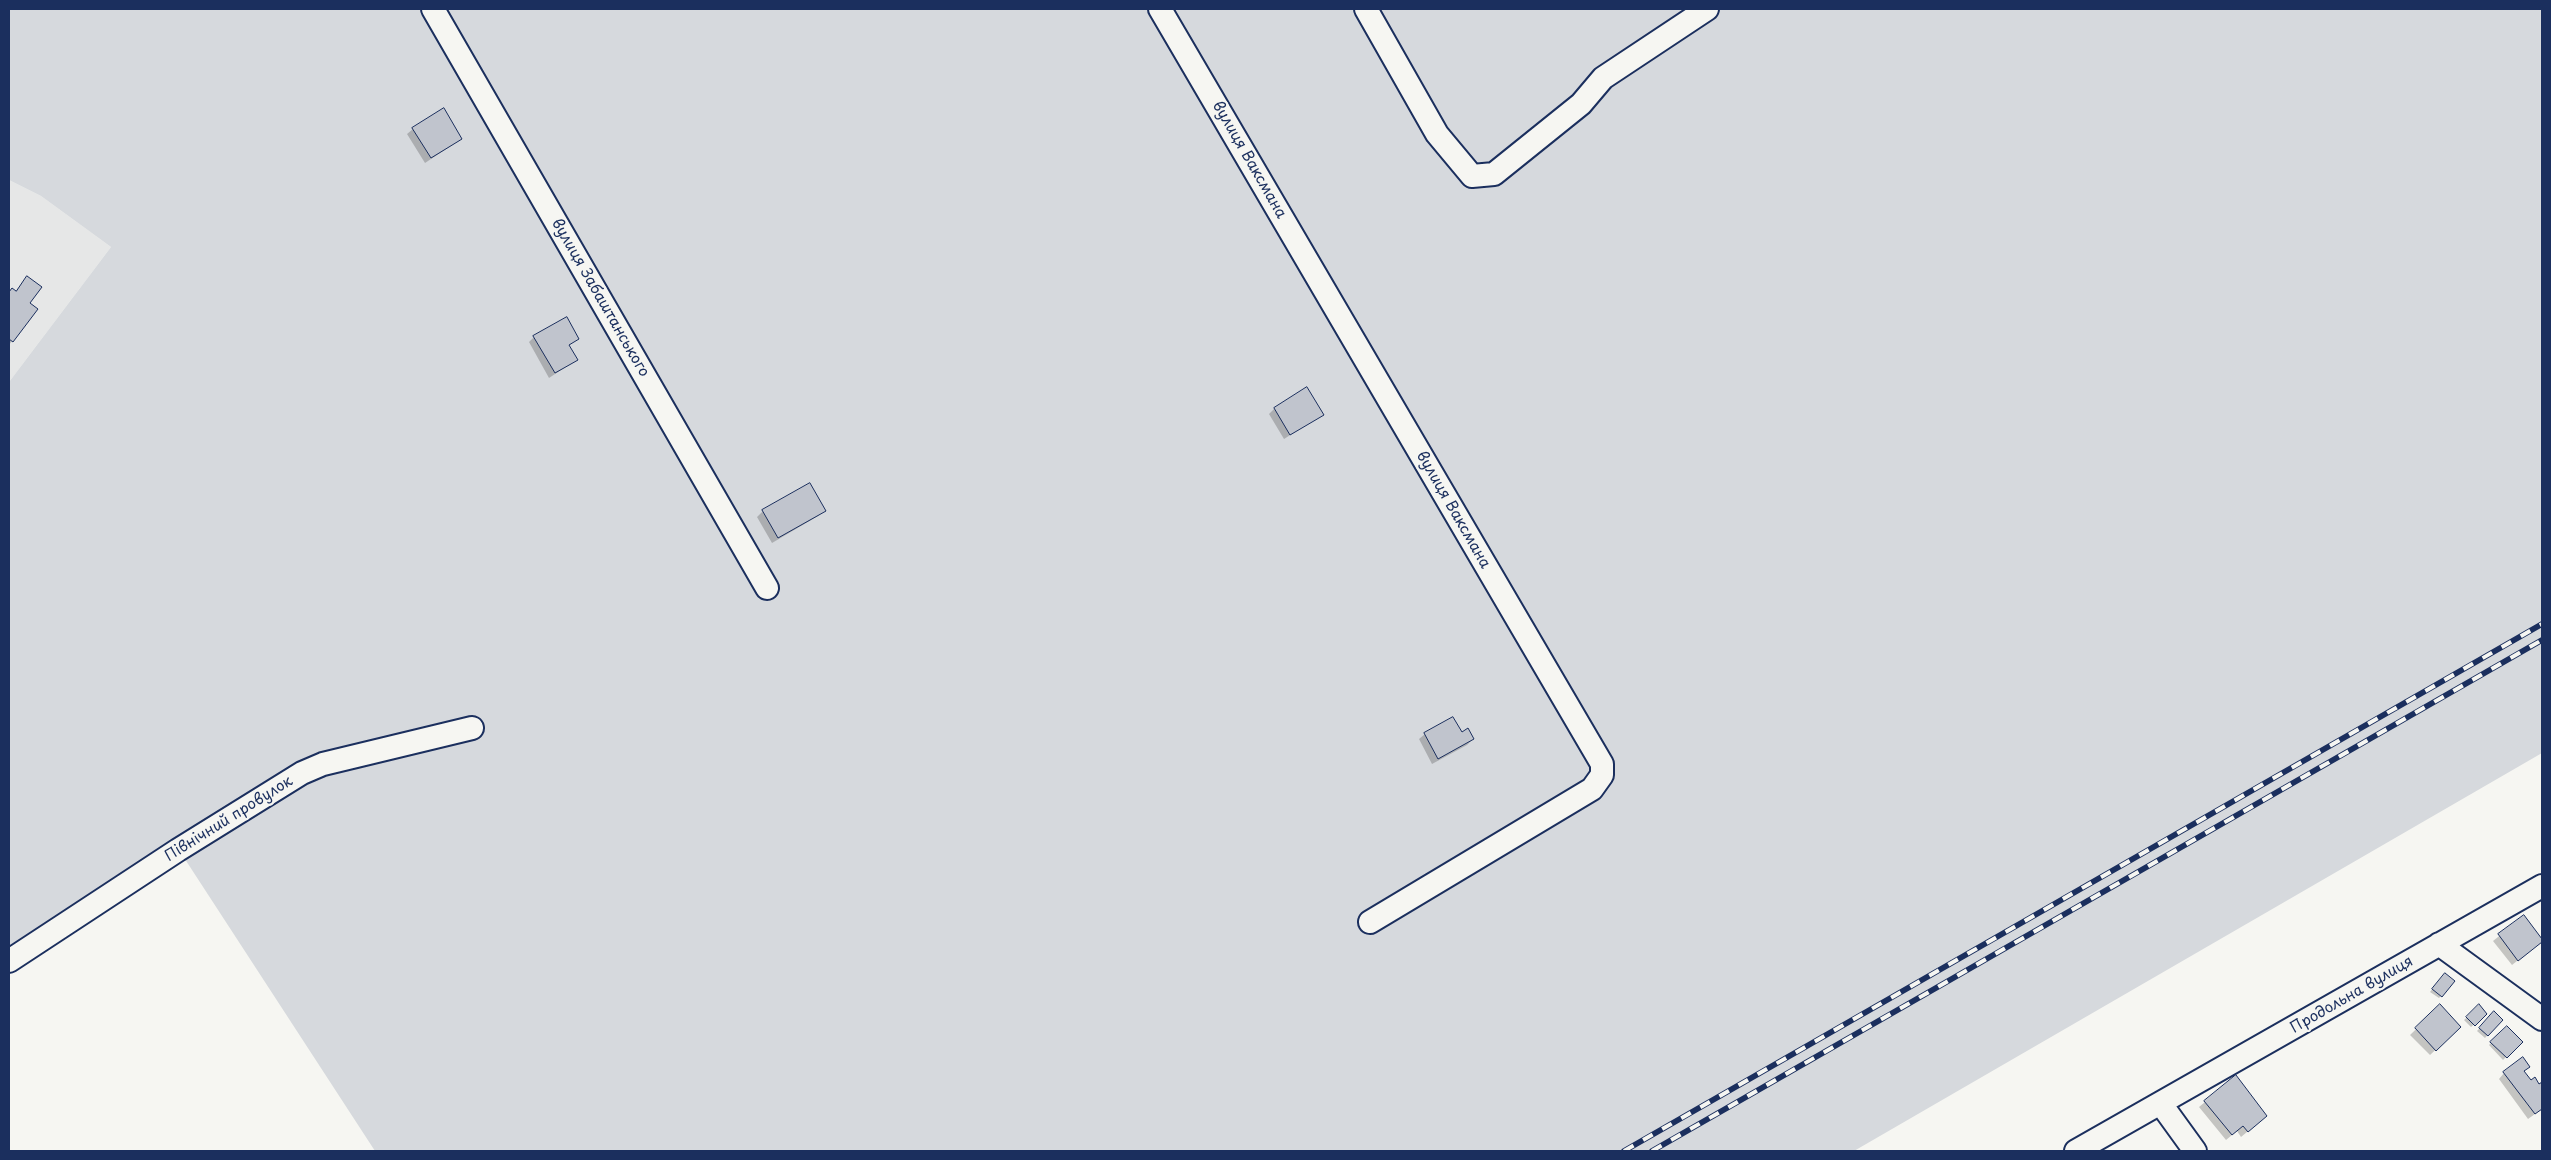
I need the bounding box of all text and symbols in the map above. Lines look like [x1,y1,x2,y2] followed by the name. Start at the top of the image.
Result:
[1208,98,1290,222] street label: вулиця Ваксмана
[547,216,653,380] street label: вулиця Забаштанського
[1412,448,1494,572] street label: вулиця Ваксмана
[162,772,296,866] street label: Північний провулок
[2288,953,2416,1037] street label: Продольна вулиця

